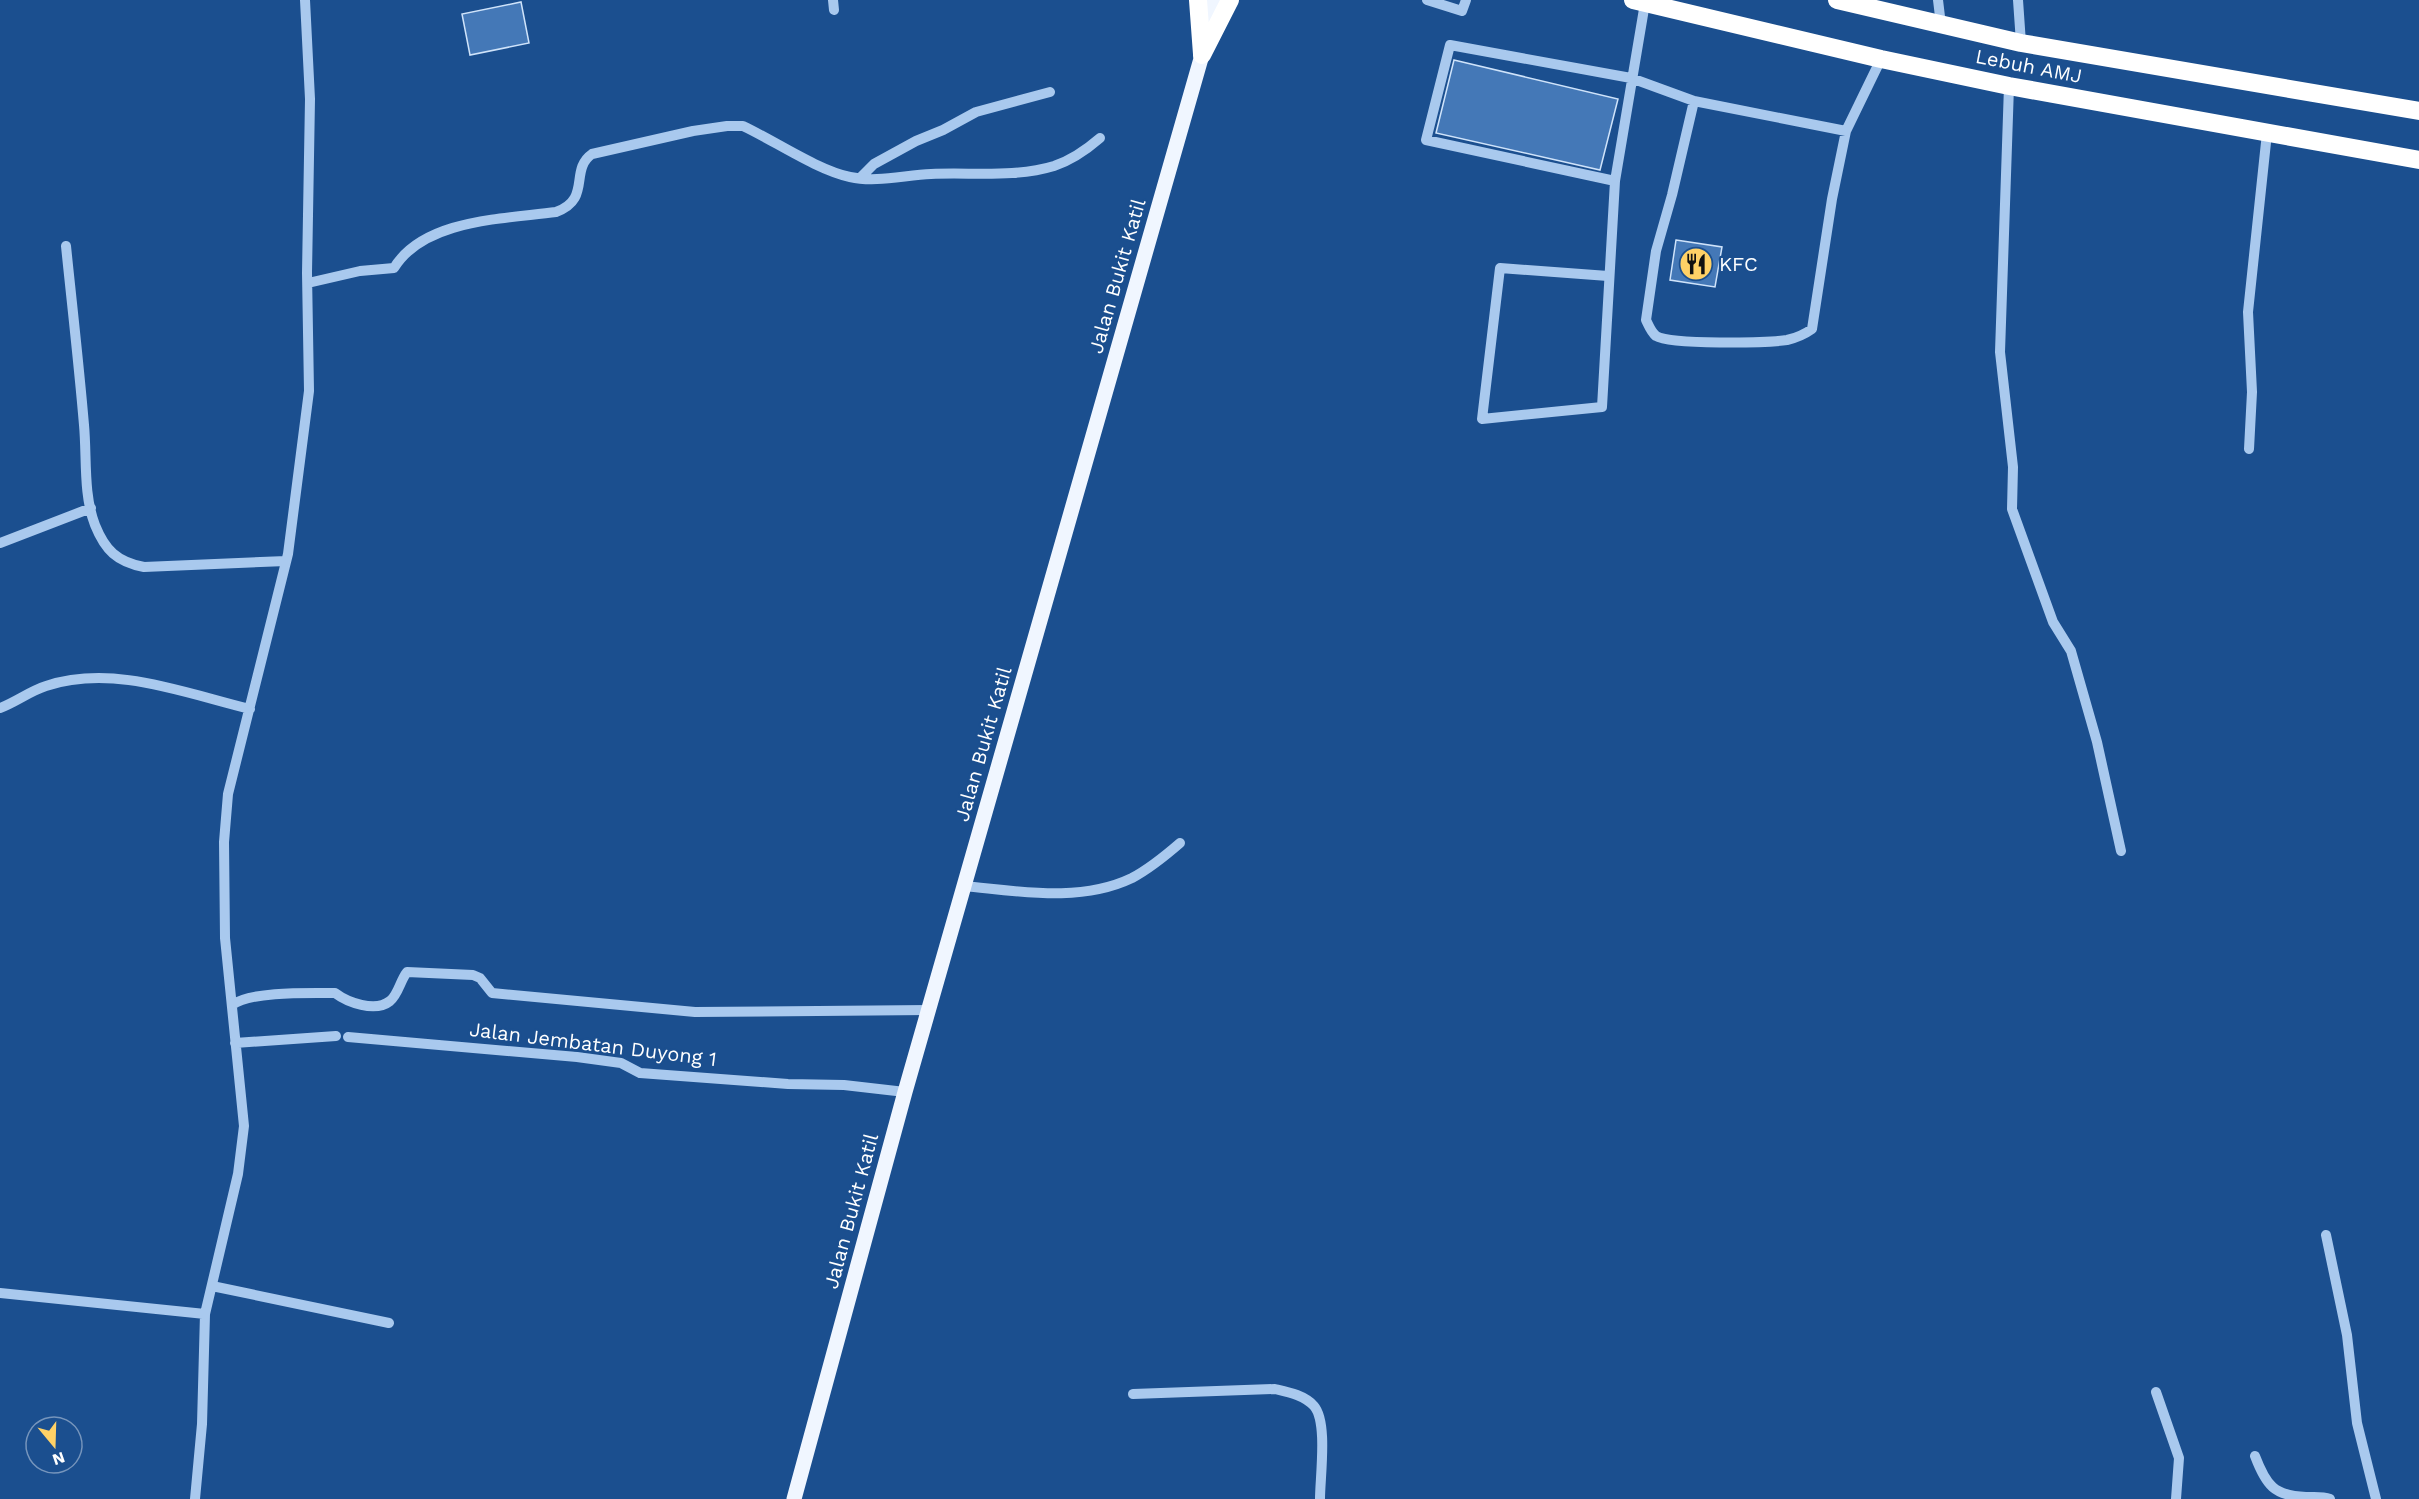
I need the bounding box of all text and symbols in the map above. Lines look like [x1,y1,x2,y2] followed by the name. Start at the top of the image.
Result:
[1974,44,2084,88] street label: Lebuh AMJ
[1083,196,1151,356] street label: Jalan Bukit Katil
[1678,246,1714,282] restaurant icon: KFC
[1719,252,1758,276] place label: KFC
[949,664,1017,824] street label: Jalan Bukit Katil
[468,1017,718,1071] street label: Jalan Jembatan Duyong 1
[819,1131,883,1291] street label: Jalan Bukit Katil
[24,1415,84,1475] north arrow
[50,1448,67,1470] text: N

